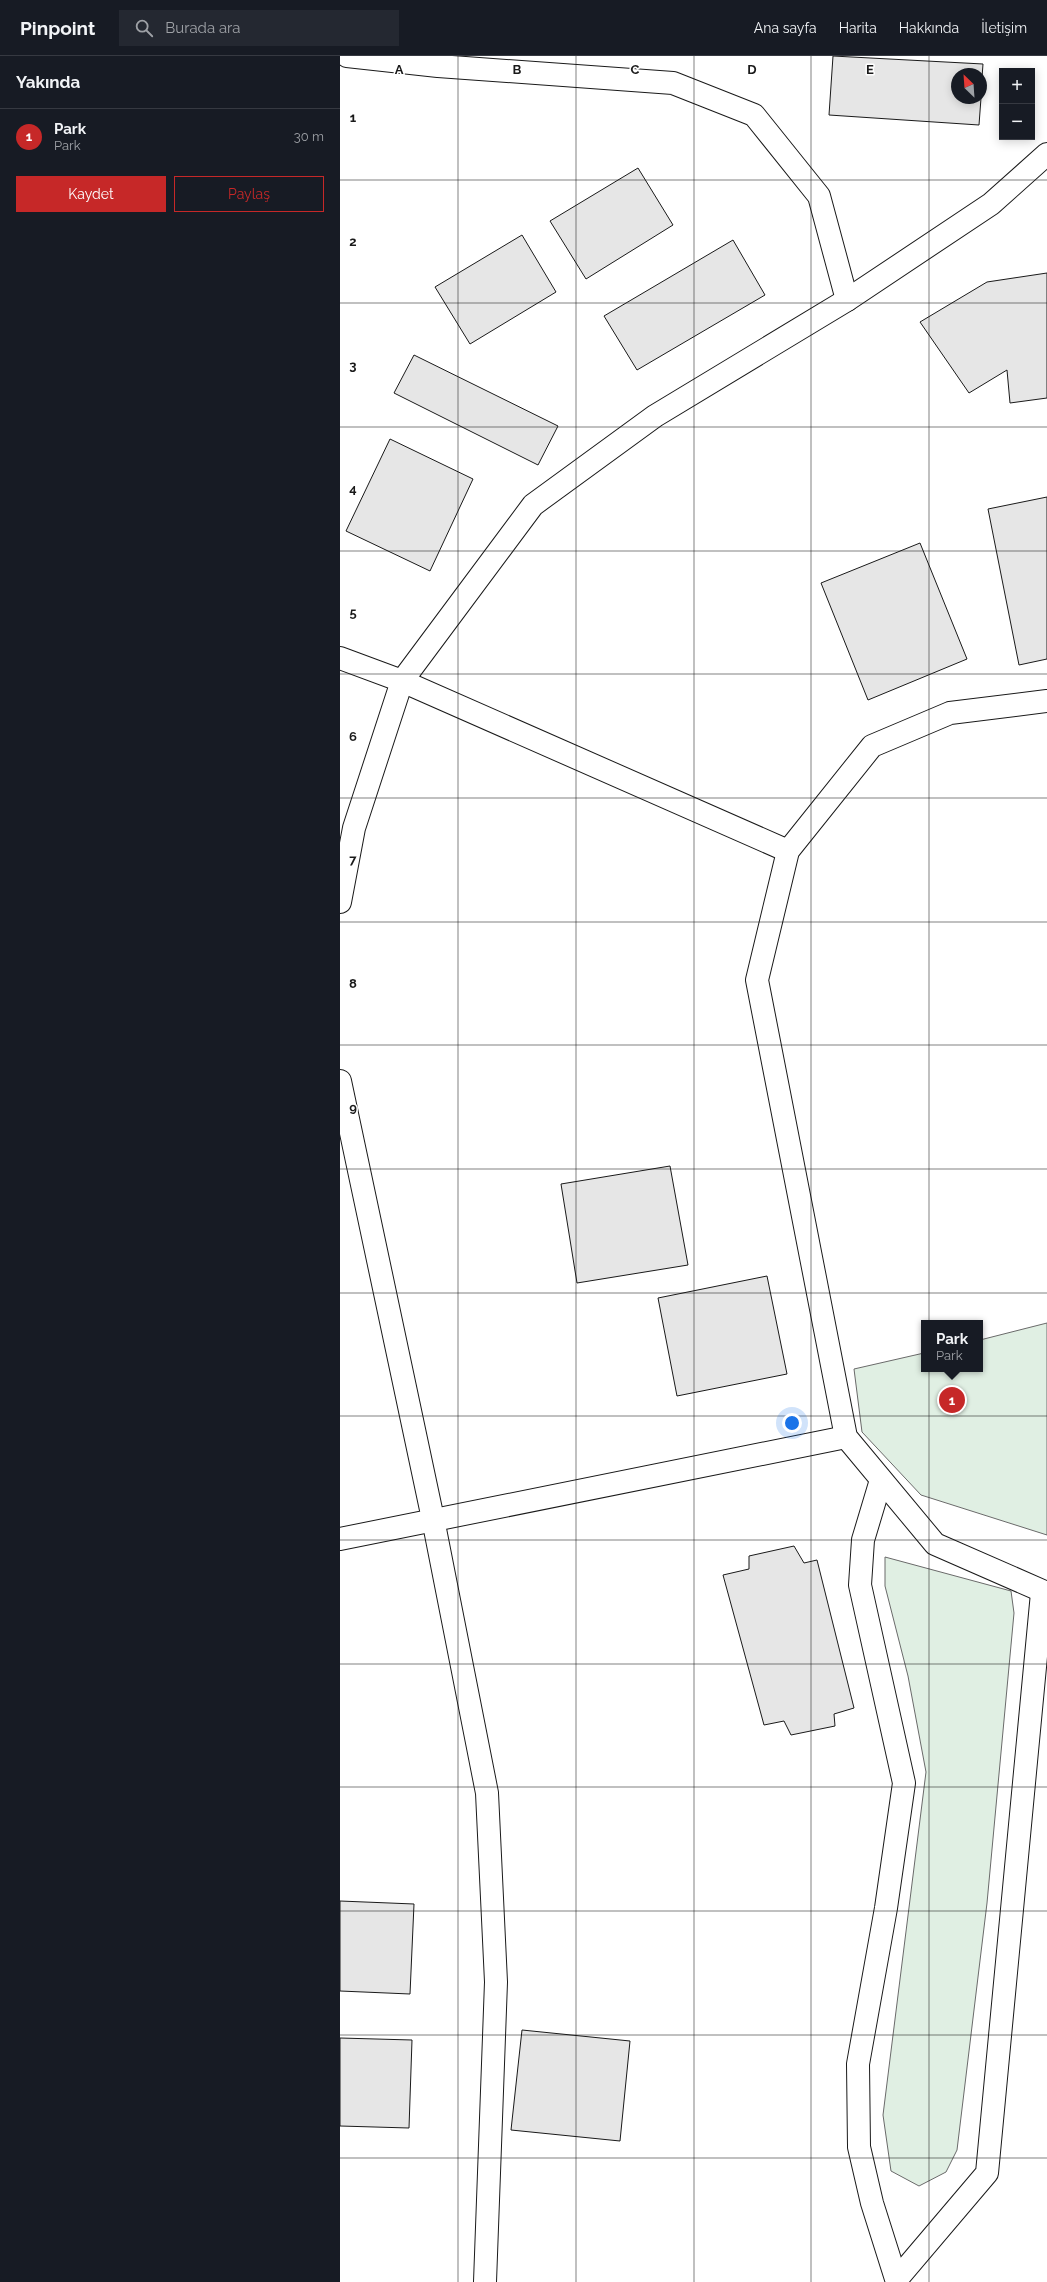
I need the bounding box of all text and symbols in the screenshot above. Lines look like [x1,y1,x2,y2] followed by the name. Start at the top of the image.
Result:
[119,10,399,46] search box
[20,17,95,39] text: Pinpoint
[133,17,155,39] icon: search
[165,19,241,37] text: Burada ara
[754,20,817,36] text: Ana sayfa
[839,20,877,36] text: Harita
[899,20,959,36] text: Hakkında
[981,20,1027,36] text: İletişim
[395,62,404,77] text: A
[513,62,522,77] text: B
[631,62,640,77] text: C
[747,62,757,77] text: D
[866,62,874,77] text: E
[951,68,987,104] north arrow
[999,68,1035,140] map controls
[999,68,1035,104] button: +
[16,72,80,92] text: Yakında
[999,104,1035,140] button: −
[350,110,357,125] text: 1
[54,120,86,138] text: Park
[26,129,32,144] text: 1
[294,129,324,144] text: 30 m
[54,138,81,153] text: Park
[16,176,166,212] button: Kaydet
[174,176,324,212] button: Paylaş
[349,234,357,249] text: 2
[349,358,357,373] text: 3
[349,481,357,496] text: 4
[349,605,357,620] text: 5
[349,729,357,744] text: 6
[349,852,357,867] text: 7
[349,976,357,991] text: 8
[349,1100,357,1115] text: 9
[921,1320,983,1372] popup
[936,1330,968,1348] text: Park
[936,1348,963,1363] text: Park
[939,1385,965,1415] pin: 1
[782,1413,802,1433] your location

